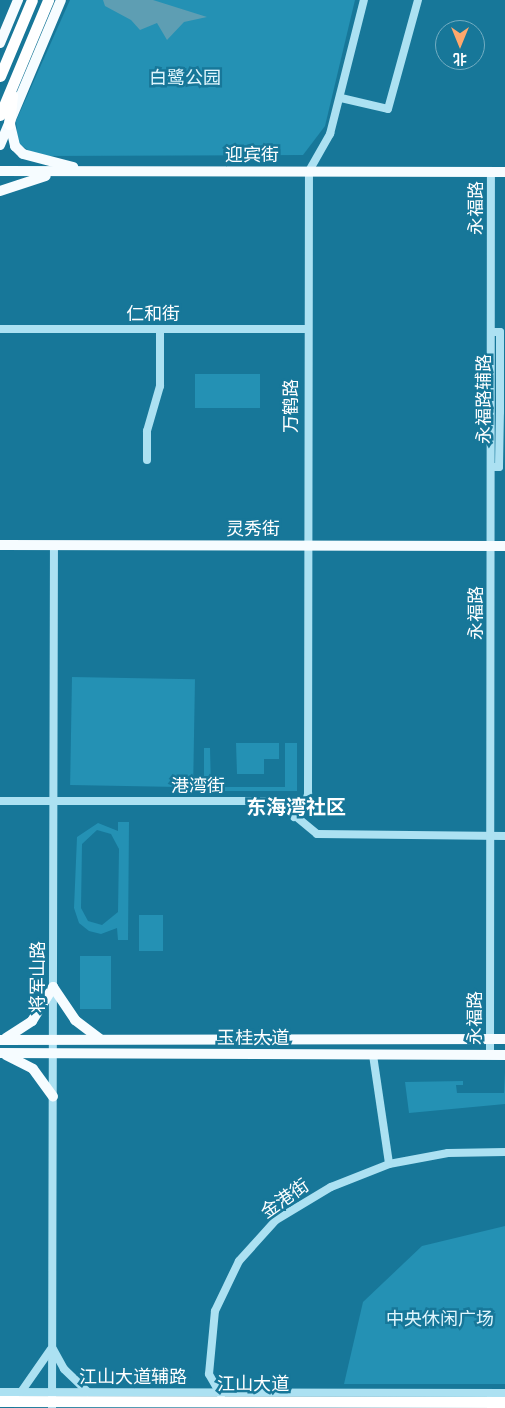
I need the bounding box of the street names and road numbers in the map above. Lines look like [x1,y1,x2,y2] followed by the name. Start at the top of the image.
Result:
[225,144,279,166] street label: 迎宾街
[465,181,487,235] street label: 永福路
[126,303,180,325] street label: 仁和街
[473,354,495,444] street label: 永福路辅路
[280,379,302,433] street label: 万鹤路
[226,518,280,540] street label: 灵秀街
[465,586,487,640] street label: 永福路
[171,775,225,797] street label: 港湾街
[27,941,49,1013] street label: 将军山路
[464,991,486,1045] street label: 永福路
[217,1027,289,1049] street label: 玉桂大道
[257,1175,313,1223] street label: 金港街
[79,1366,187,1388] street label: 江山大道辅路
[217,1373,289,1395] street label: 江山大道

